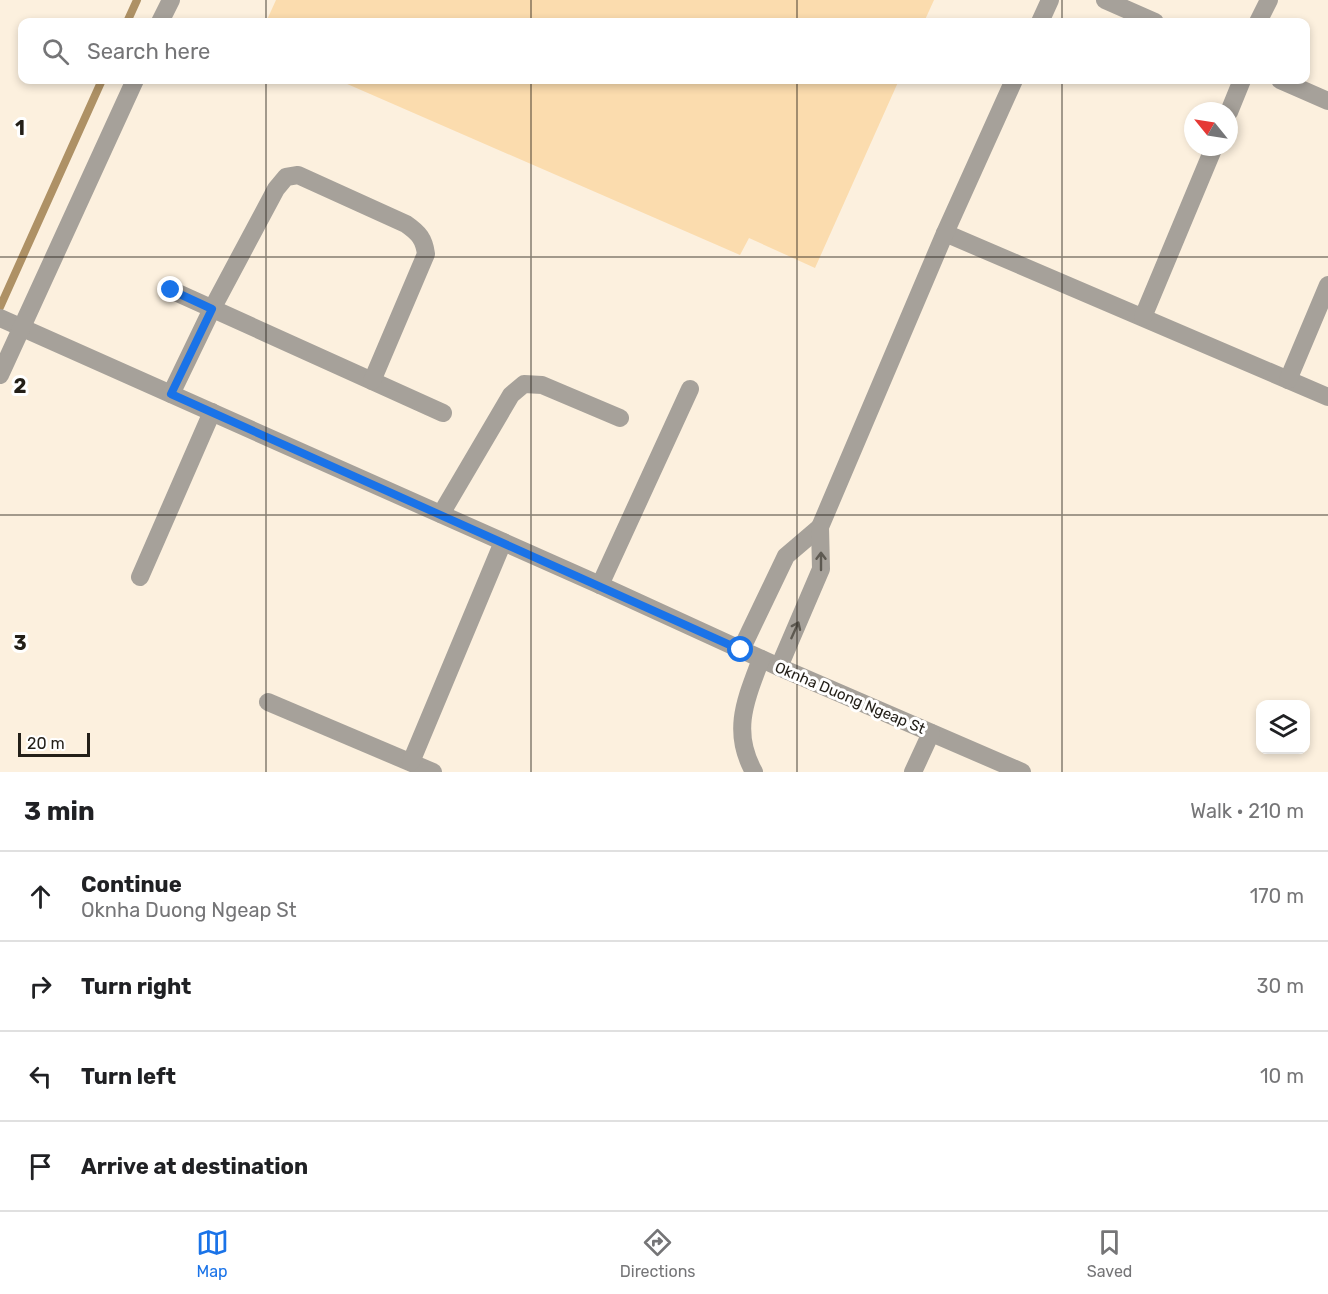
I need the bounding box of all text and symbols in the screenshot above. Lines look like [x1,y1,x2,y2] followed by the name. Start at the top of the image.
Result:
[18,18,1310,84] search box
[39,35,72,68] icon: search
[87,38,210,65] text: Search here
[1184,102,1238,156] north arrow
[15,116,25,140] text: 1
[157,276,183,302] route end
[14,374,27,398] text: 2
[815,551,827,571] one-way arrow
[790,621,801,640] one-way arrow
[13,631,27,655] text: 3
[727,636,753,662] route start
[772,658,928,738] street label: Oknha Duong Ngeap St
[1256,700,1310,754] map controls
[1256,700,1310,754] button: layers
[18,730,90,758] scale bar
[27,734,65,753] text: 20 m
[24,796,95,827] text: 3 min
[1190,799,1304,823] text: Walk · 210 m
[81,871,182,898] text: Continue
[24,880,57,913] icon: ahead
[1250,884,1304,908] text: 170 m
[81,898,297,922] text: Oknha Duong Ngeap St
[24,970,57,1003] icon: right
[81,973,191,1000] text: Turn right
[1257,974,1304,998] text: 30 m
[24,1060,57,1093] icon: left
[81,1063,176,1090] text: Turn left
[1260,1064,1304,1088] text: 10 m
[24,1150,57,1183] icon: arrive
[81,1153,308,1180] text: Arrive at destination
[196,1226,229,1281] tab: Map
[620,1226,696,1281] tab: Directions
[1087,1226,1132,1281] tab: Saved

